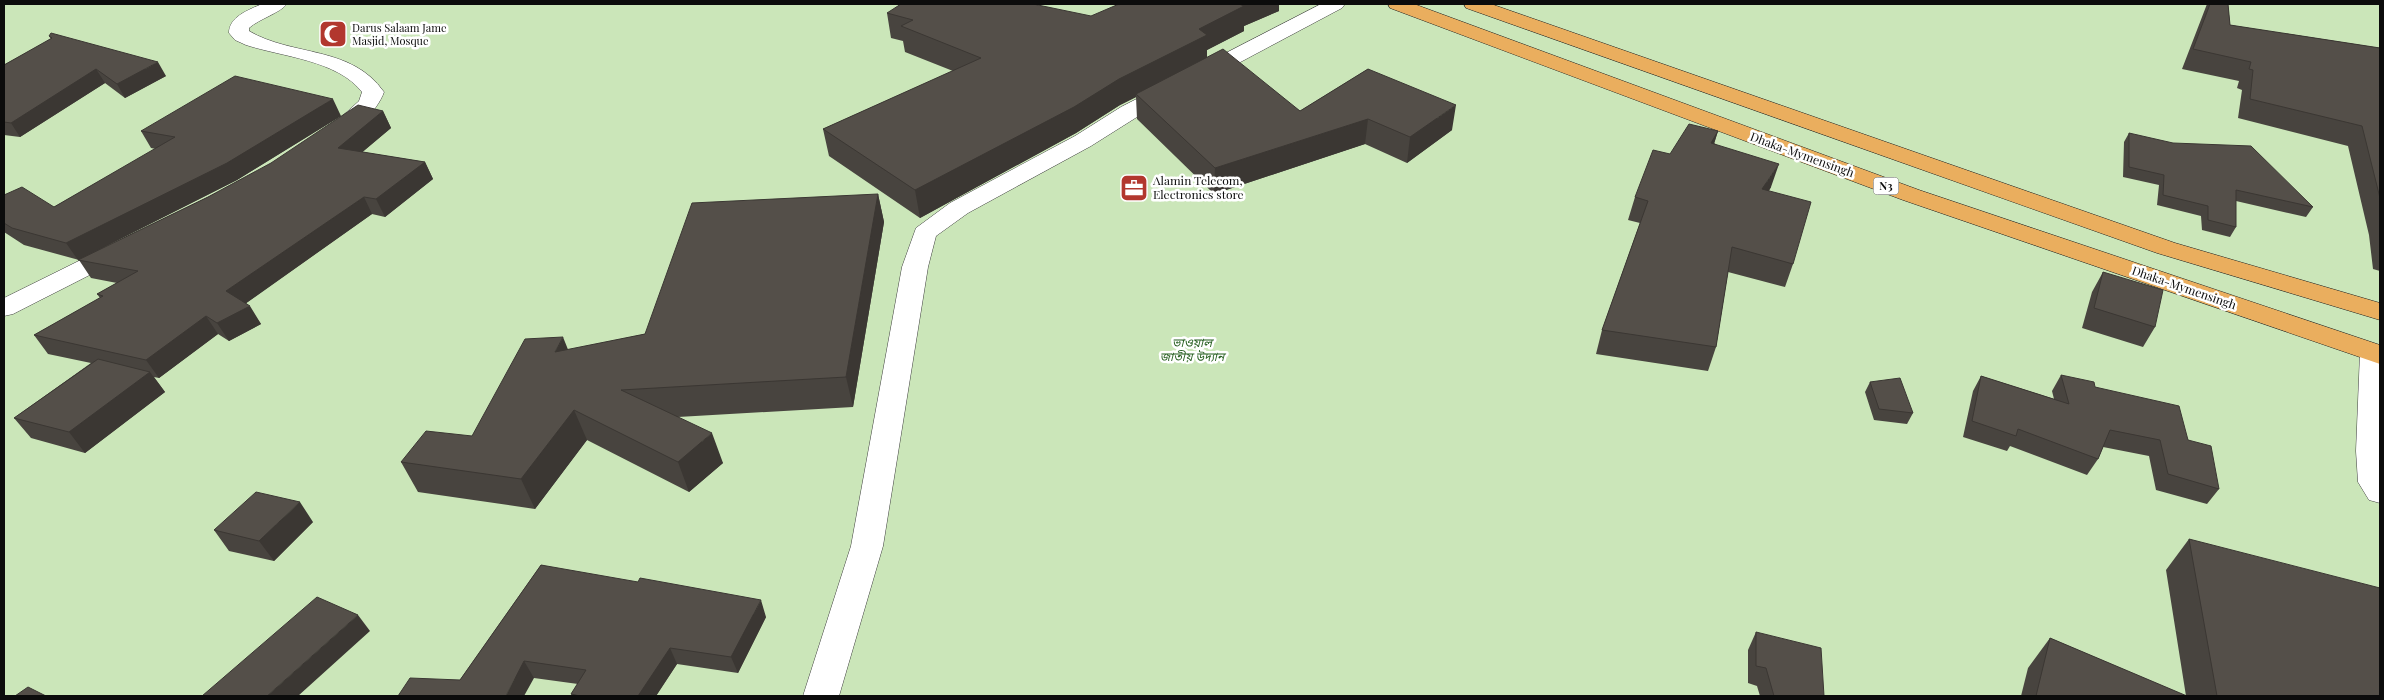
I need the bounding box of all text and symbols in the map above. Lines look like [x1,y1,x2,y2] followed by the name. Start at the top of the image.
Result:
[318,19,348,49] mosque icon: Darus Salaam Jame Masjid, Mosque
[352,20,447,48] place label: Darus Salaam Jame Masjid, Mosque
[1748,128,1856,180] street label: Dhaka-Mymensingh
[1152,172,1244,202] place label: Alamin Telecom, Electronics store
[1119,173,1149,203] office icon: Alamin Telecom, Electronics store
[1874,178,1898,195] road number: N3
[2130,262,2239,312] street label: Dhaka-Mymensingh
[1160,334,1227,364] park label: ভাওয়াল জাতীয় উদ্যান

